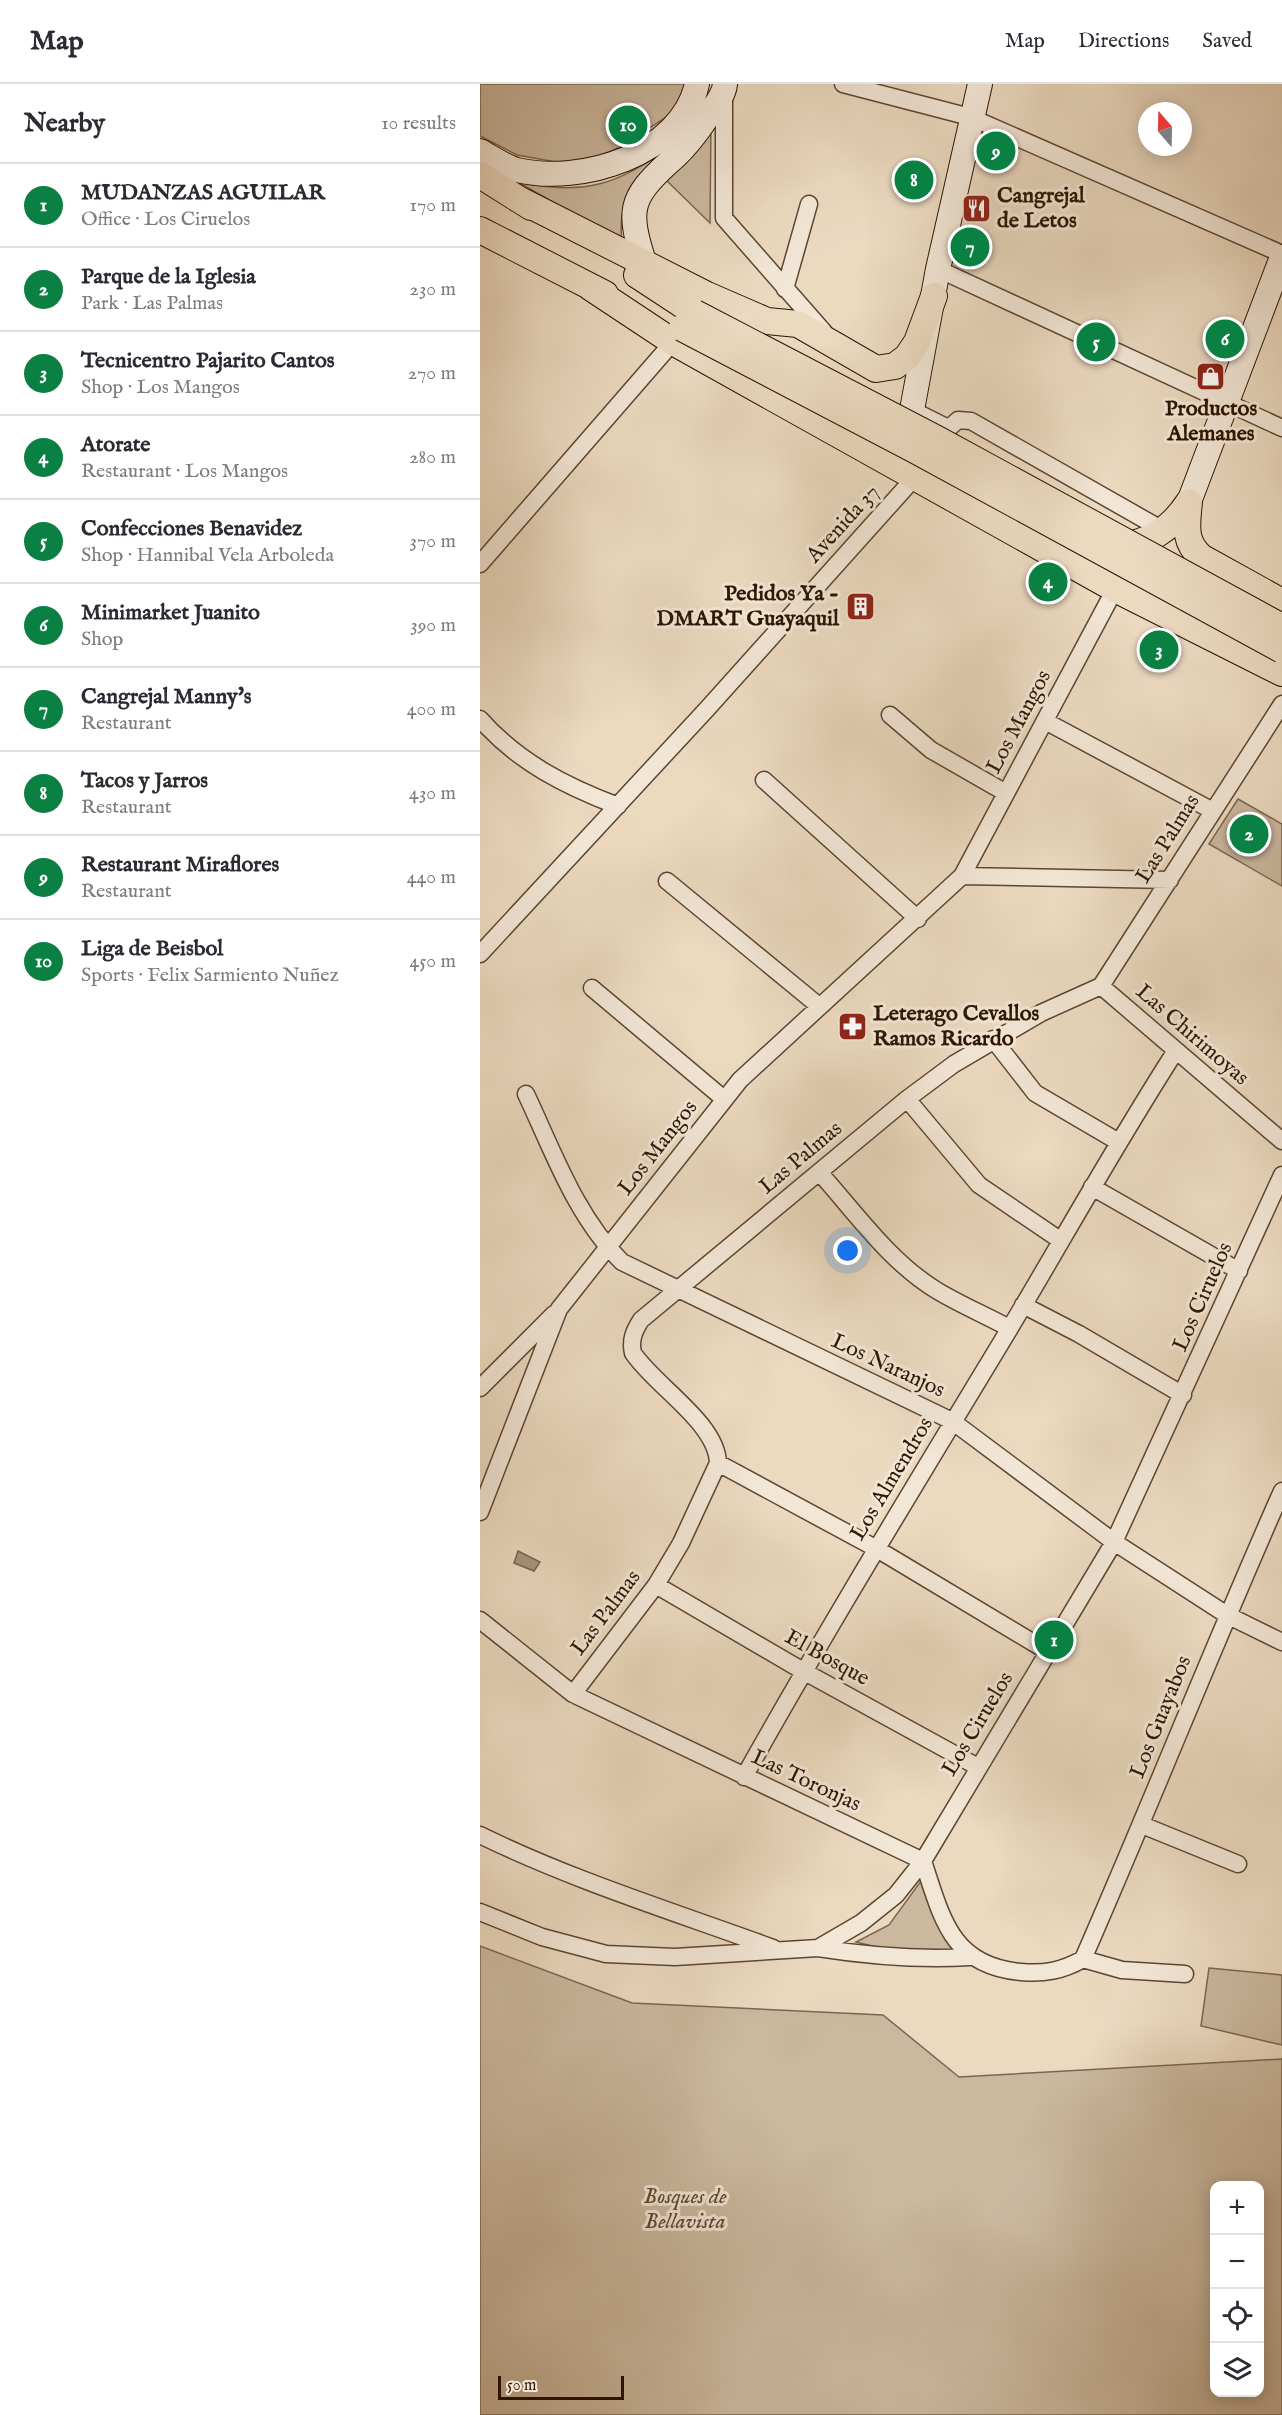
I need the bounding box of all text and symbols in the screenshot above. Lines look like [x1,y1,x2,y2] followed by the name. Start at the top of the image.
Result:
[30,24,84,59] text: Map
[1005,28,1045,55] text: Map
[1078,28,1169,55] text: Directions
[1202,28,1252,55] text: Saved
[608,102,648,147] pin: 10
[1138,102,1192,156] north arrow
[24,107,105,140] text: Nearby
[381,111,456,136] text: 10 results
[976,128,1016,174] pin: 9
[894,158,934,202] pin: 8
[81,179,325,207] text: MUDANZAS AGUILAR
[997,182,1086,235] place label: Cangrejal de Letos
[40,193,47,218] text: 1
[410,193,456,218] text: 170 m
[960,193,992,225] restaurant icon: Cangrejal de Letos
[81,207,250,232] text: Office · Los Ciruelos
[950,224,990,270] pin: 7
[81,263,256,291] text: Parque de la Iglesia
[39,277,48,302] text: 2
[410,277,456,302] text: 230 m
[81,291,223,316] text: Park · Las Palmas
[1206,316,1244,362] pin: 6
[1076,320,1116,364] pin: 5
[81,347,335,375] text: Tecnicentro Pajarito Cantos
[40,361,47,386] text: 3
[408,361,456,386] text: 270 m
[1195,361,1227,393] shop icon: Productos Alemanes
[81,375,240,400] text: Shop · Los Mangos
[1165,395,1257,448] place label: Productos Alemanes
[81,431,150,459] text: Atorate
[39,445,48,470] text: 4
[409,445,456,470] text: 280 m
[81,459,288,484] text: Restaurant · Los Mangos
[800,479,886,570] street label: Avenida 37
[81,515,302,543] text: Confecciones Benavidez
[40,529,47,554] text: 5
[410,529,456,554] text: 370 m
[81,543,334,568] text: Shop · Hannibal Vela Arboleda
[1028,560,1068,604] pin: 4
[656,580,840,633] place label: Pedidos Ya - DMART Guayaquil
[844,591,876,623] building icon: Pedidos Ya - DMART Guayaquil
[81,599,260,627] text: Minimarket Juanito
[39,613,48,638] text: 6
[410,613,456,638] text: 390 m
[81,627,123,652] text: Shop
[1140,628,1178,672] pin: 3
[980,665,1058,779] street label: Los Mangos
[81,683,252,711] text: Cangrejal Manny's
[39,697,48,722] text: 7
[407,697,456,722] text: 400 m
[81,711,172,736] text: Restaurant
[81,767,208,795] text: Tacos y Jarros
[40,781,47,806] text: 8
[409,781,456,806] text: 430 m
[1130,789,1206,889] street label: Las Palmas
[81,795,172,820] text: Restaurant
[1230,812,1268,856] pin: 2
[81,851,279,879] text: Restaurant Miraflores
[39,865,48,890] text: 9
[407,865,456,890] text: 440 m
[81,879,172,904] text: Restaurant
[81,935,223,963] text: Liga de Beisbol
[35,949,52,974] text: 10
[409,949,456,974] text: 450 m
[81,963,339,988] text: Sports · Felix Sarmiento Nuñez
[1129,978,1255,1092] street label: Las Chirimoyas
[873,1000,1039,1053] place label: Leterago Cevallos Ramos Ricardo
[836,1011,868,1043] pharmacy icon: Leterago Cevallos Ramos Ricardo
[612,1095,704,1201] street label: Los Mangos
[754,1115,848,1201] street label: Las Palmas
[833,1236,862,1265] your location
[1166,1238,1240,1356] street label: Los Ciruelos
[827,1327,949,1405] street label: Los Naranjos
[844,1412,940,1546] street label: Los Almendros
[565,1565,647,1661] street label: Las Palmas
[1034,1618,1074,1662] pin: 1
[780,1623,874,1693] street label: El Bosque
[1124,1652,1198,1782] street label: Los Guayabos
[936,1667,1020,1781] street label: Los Ciruelos
[747,1743,865,1819] street label: Las Toronjas
[1210,2181,1264,2397] map controls
[1210,2181,1264,2235] button: +
[643,2183,727,2236] park label: Bosques de Bellavista
[1210,2235,1264,2289] button: −
[1210,2289,1264,2343] button: locate
[1210,2343,1264,2397] button: layers
[498,2373,624,2400] scale bar
[507,2376,536,2396] text: 50 m

